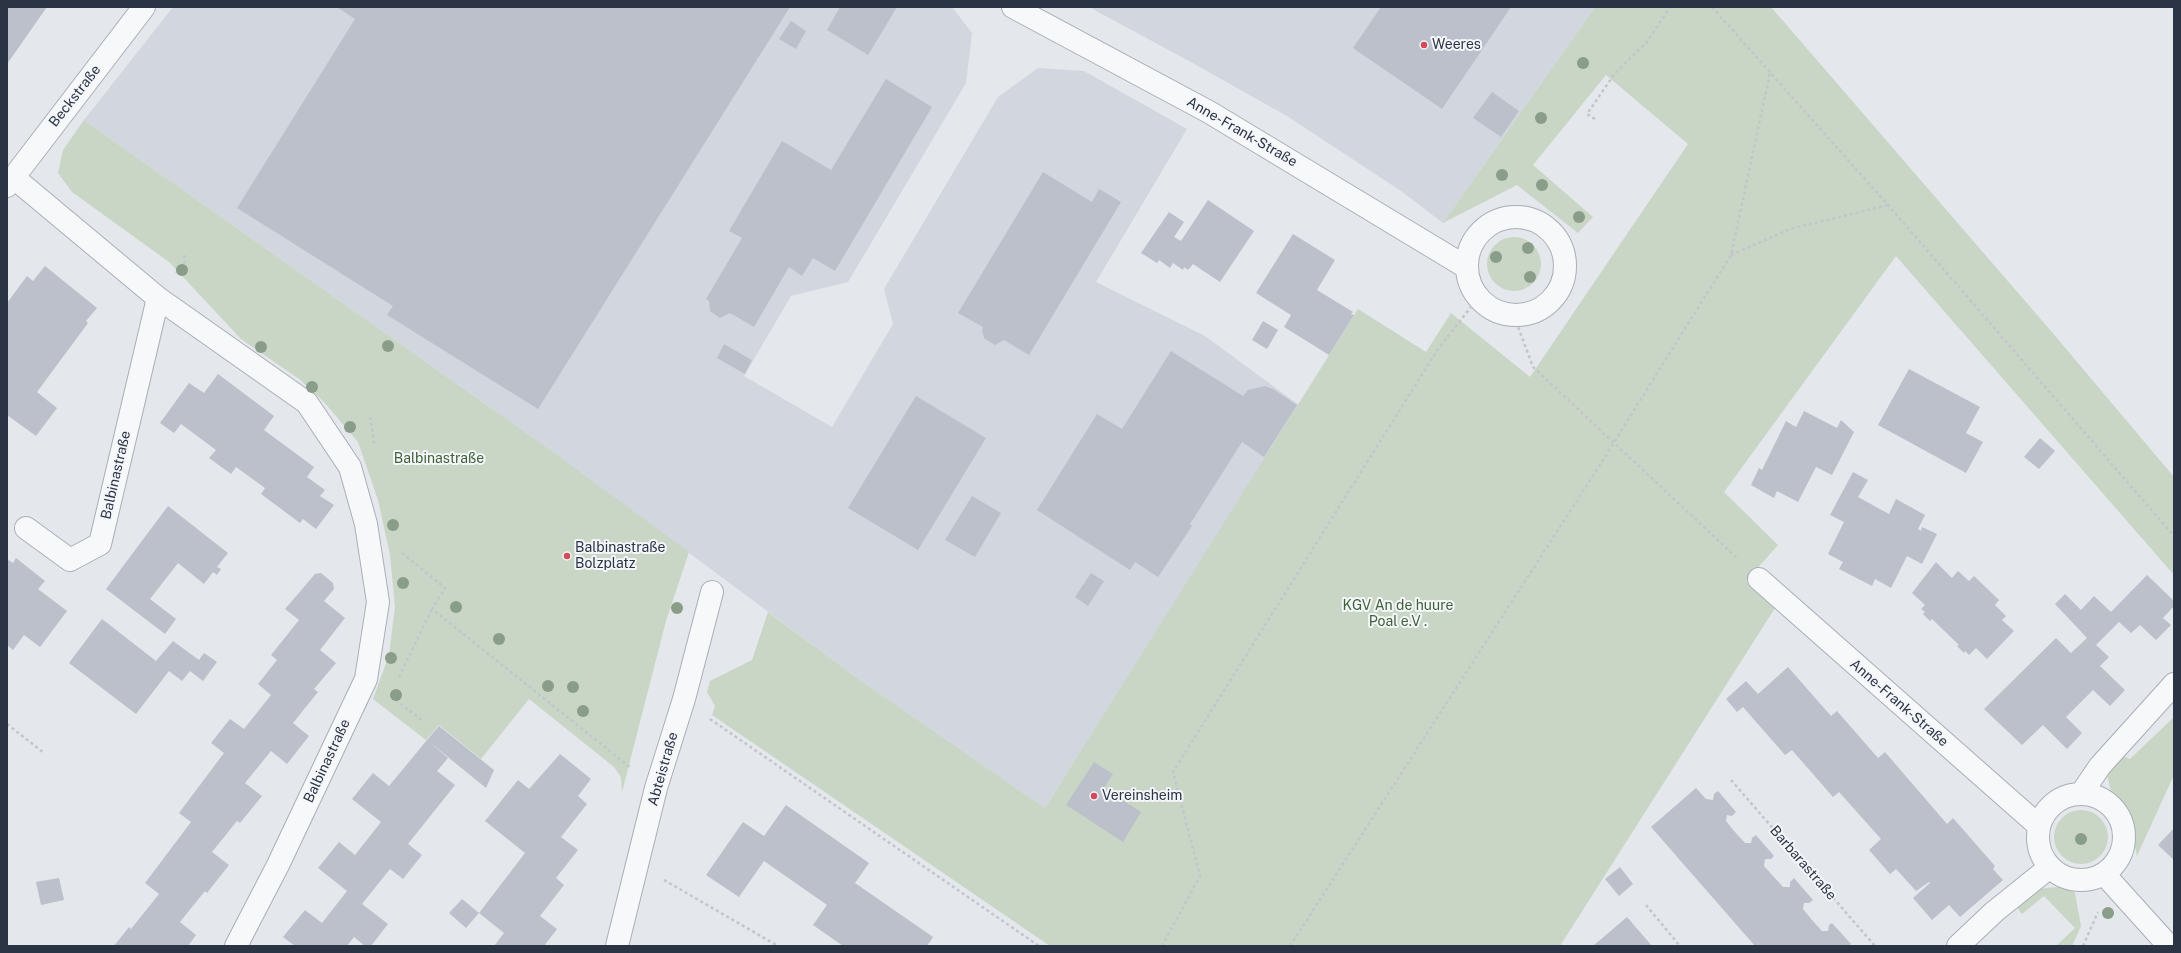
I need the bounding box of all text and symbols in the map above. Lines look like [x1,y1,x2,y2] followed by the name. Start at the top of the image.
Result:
[1432,37,1481,53] place label: Weeres
[1419,40,1429,50] marker: Weeres
[46,62,104,130] street label: Beckstraße
[1184,93,1300,171] street label: Anne-Frank-Straße
[98,429,134,521] street label: Balbinastraße
[394,451,484,467] park label: Balbinastraße
[575,540,665,572] place label: Balbinastraße Bolzplatz
[562,551,572,561] marker: Balbinastraße Bolzplatz
[1343,598,1453,630] park label: KGV An de huure Poal e.V .
[1846,656,1952,750] street label: Anne-Frank-Straße
[300,716,354,806] street label: Balbinastraße
[644,730,682,808] street label: Abteistraße
[1102,788,1182,804] place label: Vereinsheim
[1089,791,1099,801] marker: Vereinsheim
[1766,822,1840,904] street label: Barbarastraße

